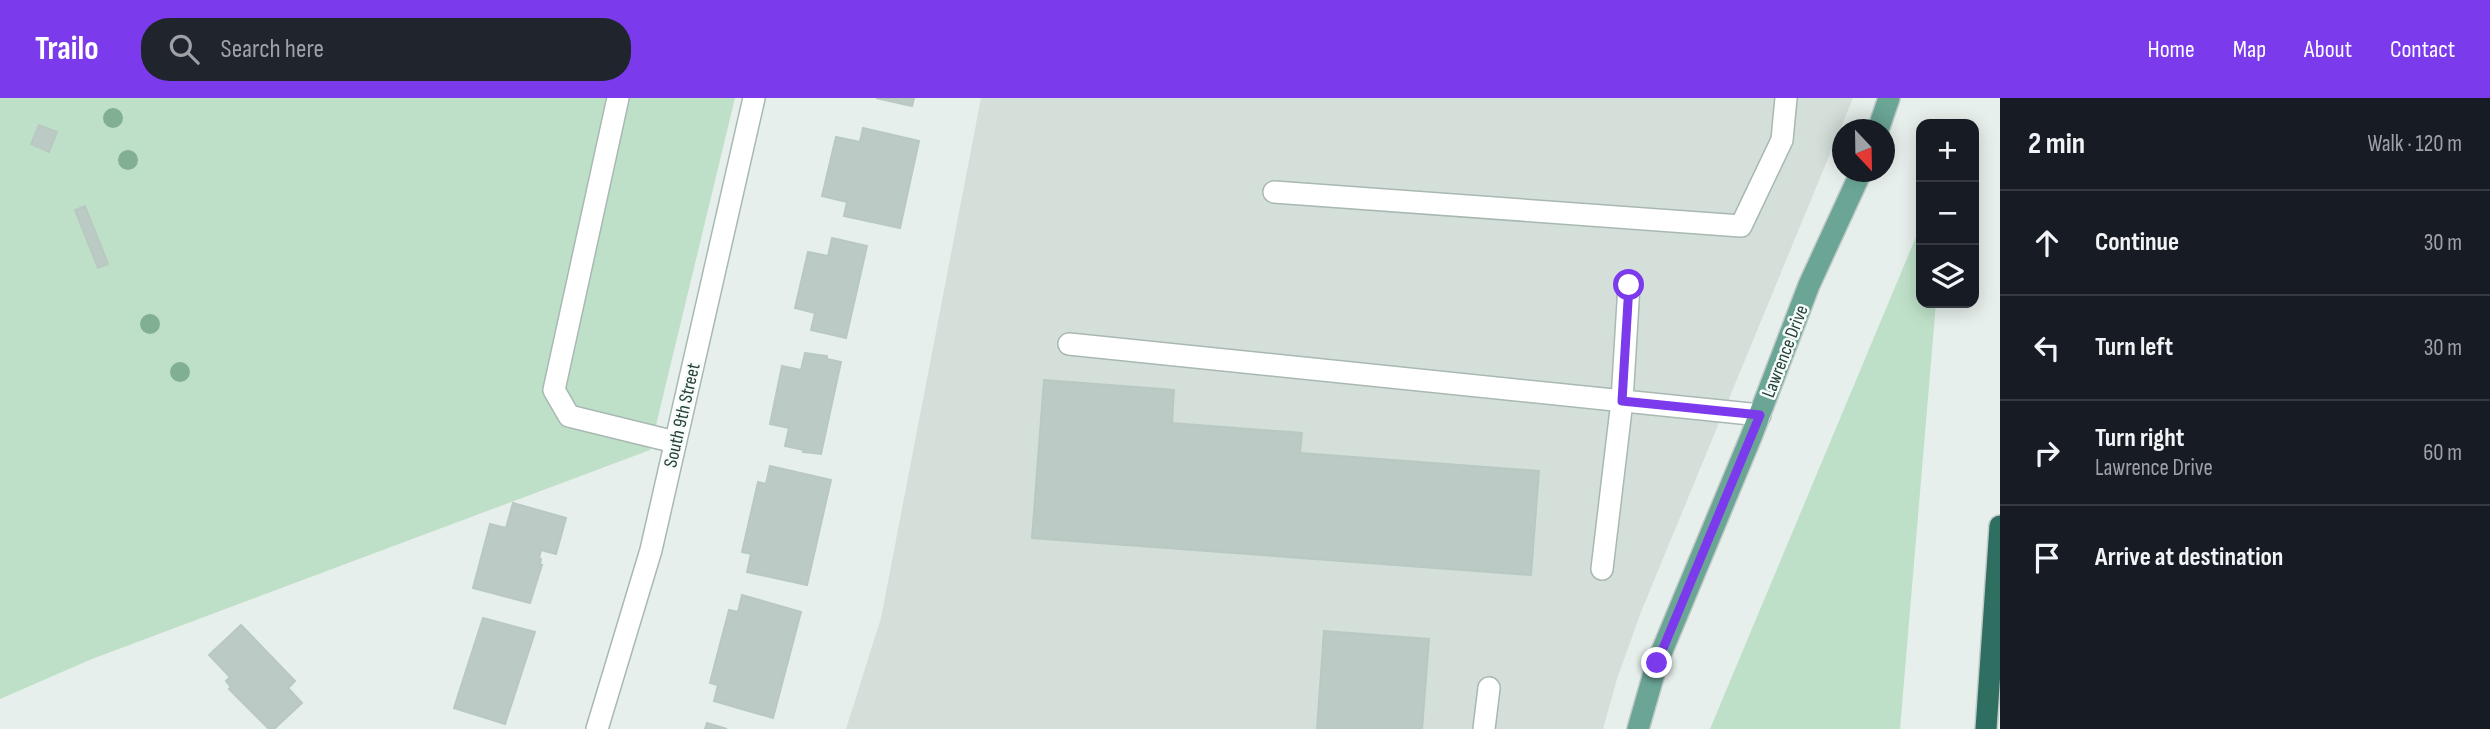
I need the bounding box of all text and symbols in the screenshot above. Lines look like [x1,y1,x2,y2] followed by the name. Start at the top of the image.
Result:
[141,18,631,81] search box
[35,29,99,69] text: Trailo
[165,30,203,68] icon: search
[221,34,324,65] text: Search here
[2147,35,2195,64] text: Home
[2233,35,2266,64] text: Map
[2304,35,2352,64] text: About
[2390,35,2455,64] text: Contact
[1832,119,1895,182] north arrow
[1916,119,1979,308] map controls
[1916,119,1979,182] button: +
[2028,126,2085,162] text: 2 min
[2367,130,2462,158] text: Walk · 120 m
[1916,182,1979,245] button: −
[2028,224,2066,262] icon: ahead
[2095,227,2179,258] text: Continue
[2424,229,2462,257] text: 30 m
[1916,245,1979,308] button: layers
[1613,269,1644,300] route start
[1757,302,1814,401] street label: Lawrence Drive
[2028,329,2066,367] icon: left
[2095,332,2173,363] text: Turn left
[2424,334,2462,362] text: 30 m
[659,361,706,470] street label: South 9th Street
[2095,423,2184,454] text: Turn right
[2028,434,2066,472] icon: right
[2423,439,2462,467] text: 60 m
[2095,454,2213,482] text: Lawrence Drive
[2028,539,2066,577] icon: arrive
[2095,542,2283,573] text: Arrive at destination
[1641,647,1672,678] route end

